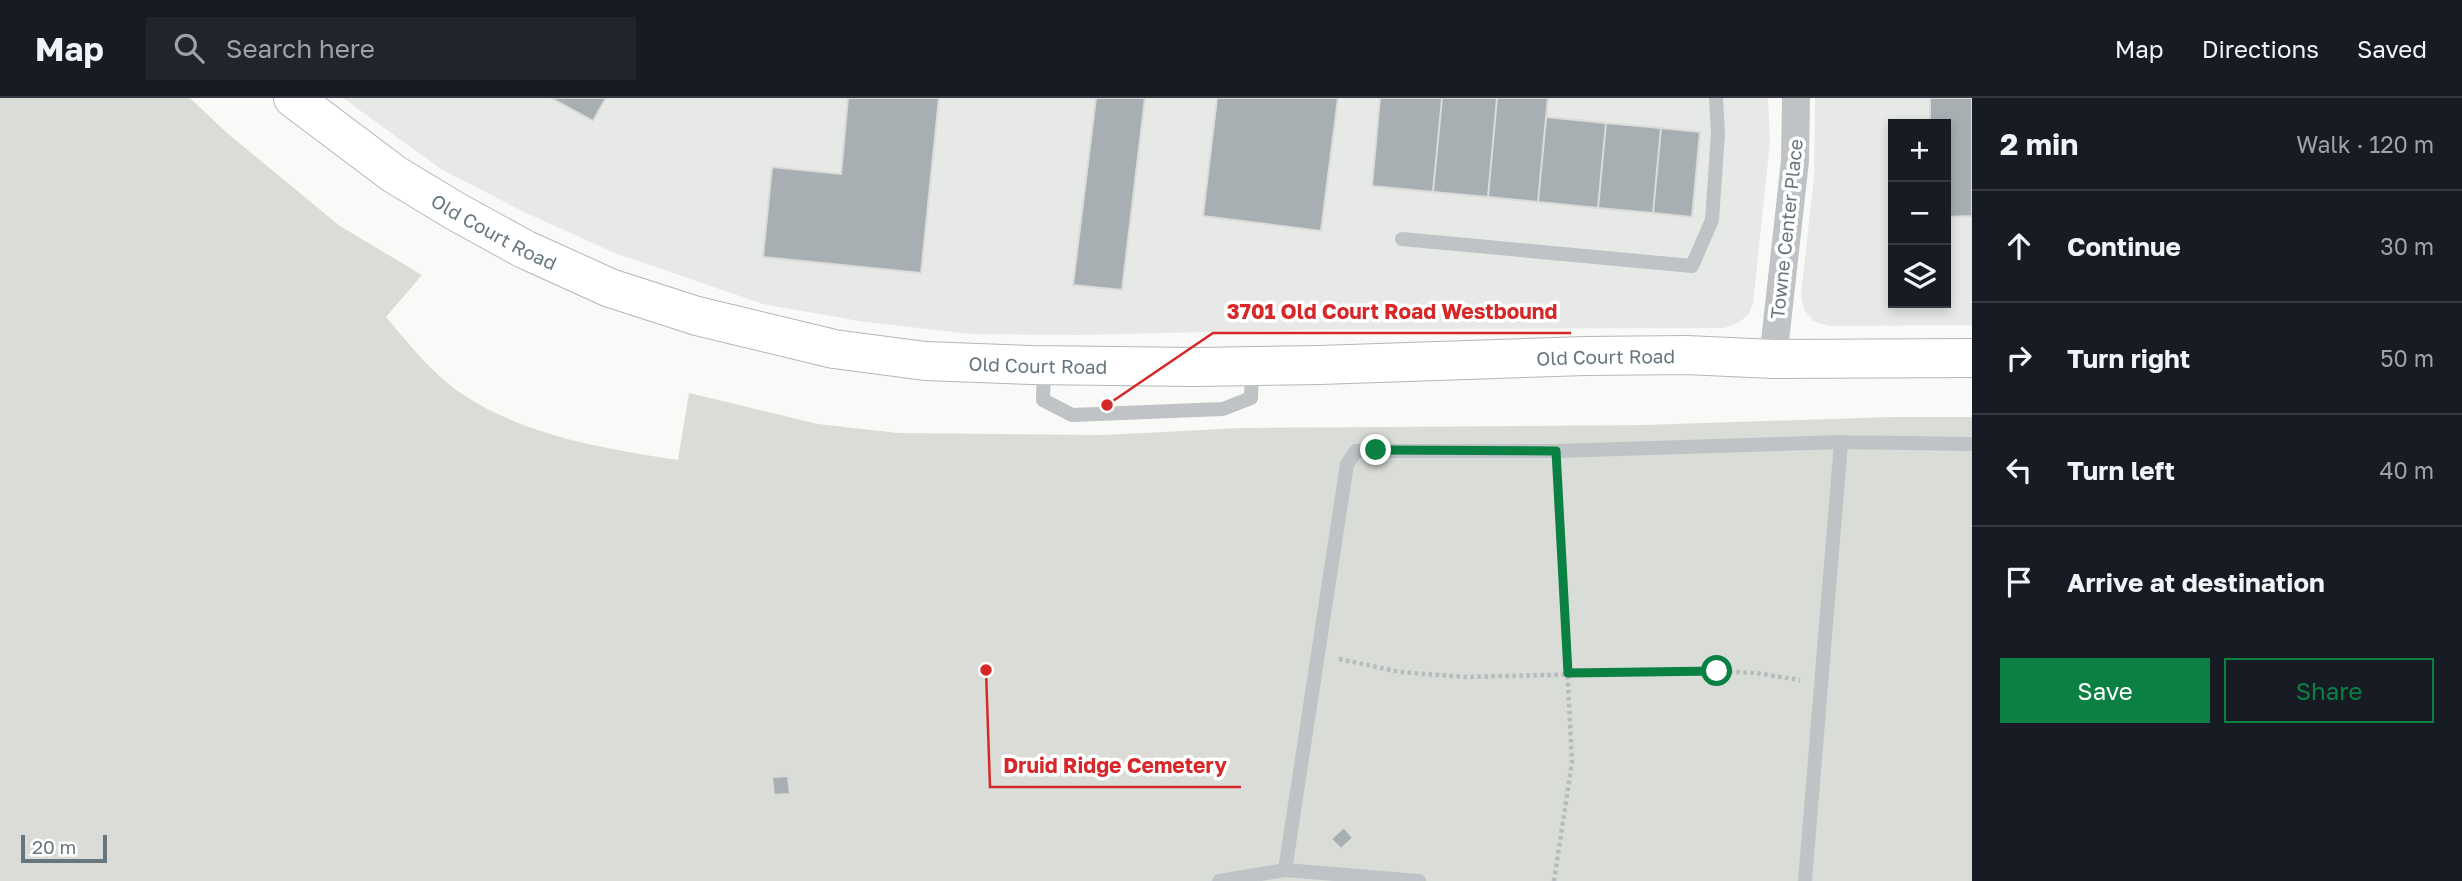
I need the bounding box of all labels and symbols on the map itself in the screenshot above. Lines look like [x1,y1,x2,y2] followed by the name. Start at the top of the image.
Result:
[1765,138,1807,320] street label: Towne Center Place
[427,188,561,274] street label: Old Court Road
[1213,291,1571,333] callout: 3701 Old Court Road Westbound
[1227,298,1557,324] text: 3701 Old Court Road Westbound
[1536,344,1675,369] street label: Old Court Road
[968,351,1108,377] street label: Old Court Road
[1360,434,1391,465] route end
[1701,655,1732,686] route start
[990,745,1241,787] callout: Druid Ridge Cemetery
[1003,752,1227,778] text: Druid Ridge Cemetery
[21,832,107,864] scale bar

